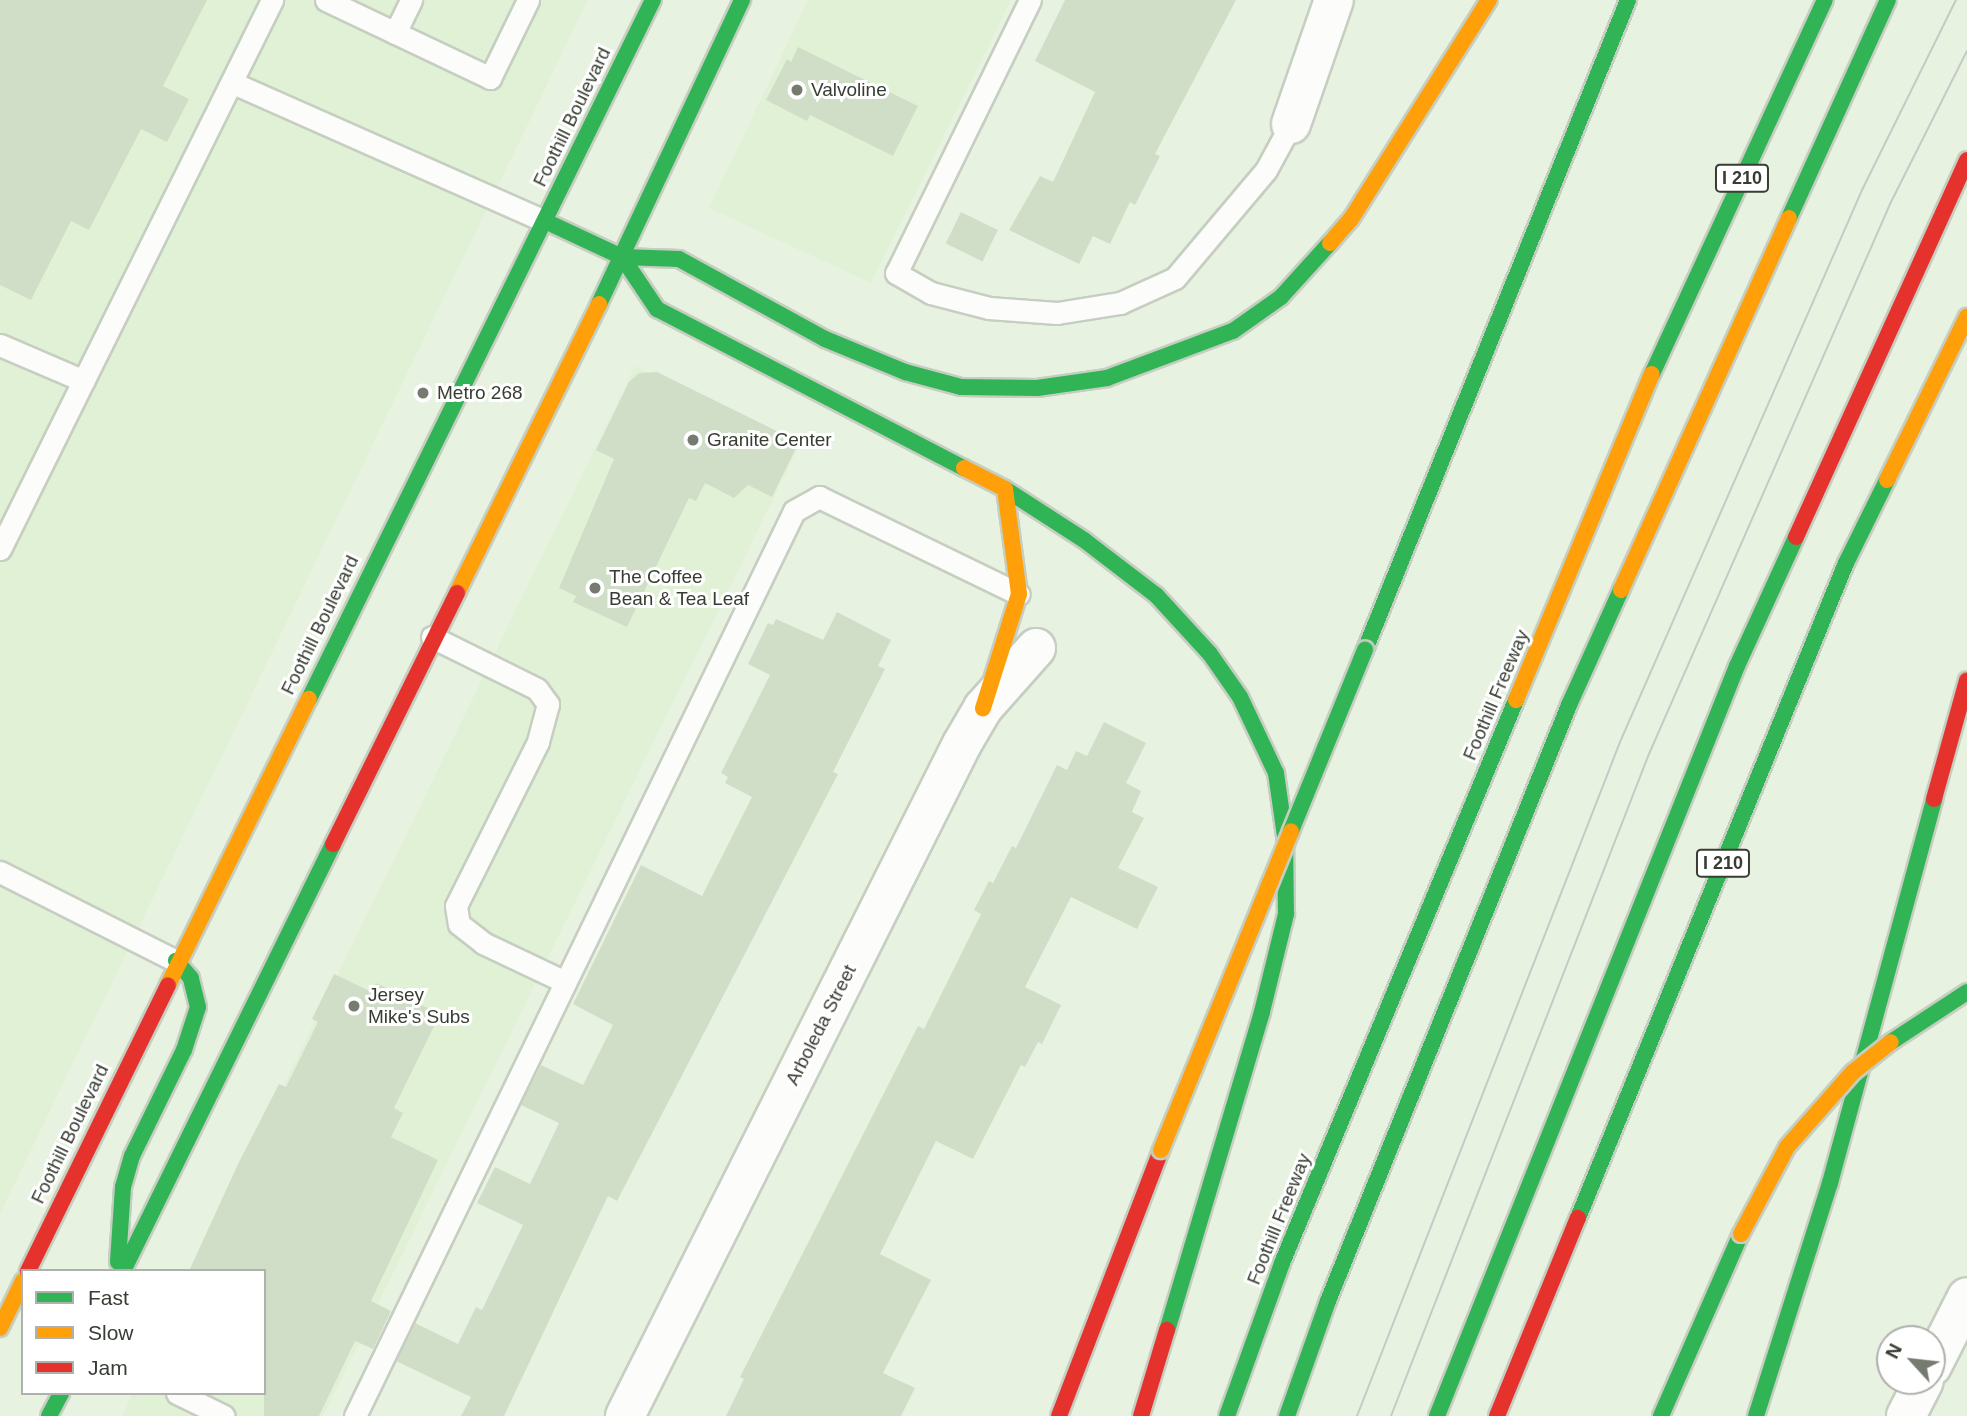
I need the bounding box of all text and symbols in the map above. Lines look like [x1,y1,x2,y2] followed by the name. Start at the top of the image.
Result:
[528,44,616,190] street label: Foothill Boulevard
[811,79,887,101] place label: Valvoline
[789,82,805,98] marker: Valvoline
[1714,163,1770,192] road number: I 210
[437,382,523,404] place label: Metro 268
[415,385,431,401] marker: Metro 268
[707,429,832,451] place label: Granite Center
[685,432,701,448] marker: Granite Center
[276,552,364,698] street label: Foothill Boulevard
[609,566,749,610] place label: The Coffee Bean & Tea Leaf
[587,580,603,596] marker: The Coffee Bean & Tea Leaf
[1458,626,1534,764] street label: Foothill Freeway
[1695,848,1751,878] road number: I 210
[781,961,861,1089] street label: Arboleda Street
[368,984,470,1028] place label: Jersey Mike's Subs
[346,998,362,1014] marker: Jersey Mike's Subs
[26,1061,114,1207] street label: Foothill Boulevard
[1242,1150,1316,1288] street label: Foothill Freeway
[21,1269,266,1395] legend
[88,1286,129,1309] text: Fast
[88,1321,134,1344] text: Slow
[1876,1325,1946,1395] north arrow
[1881,1340,1906,1362] text: N
[88,1356,128,1379] text: Jam

